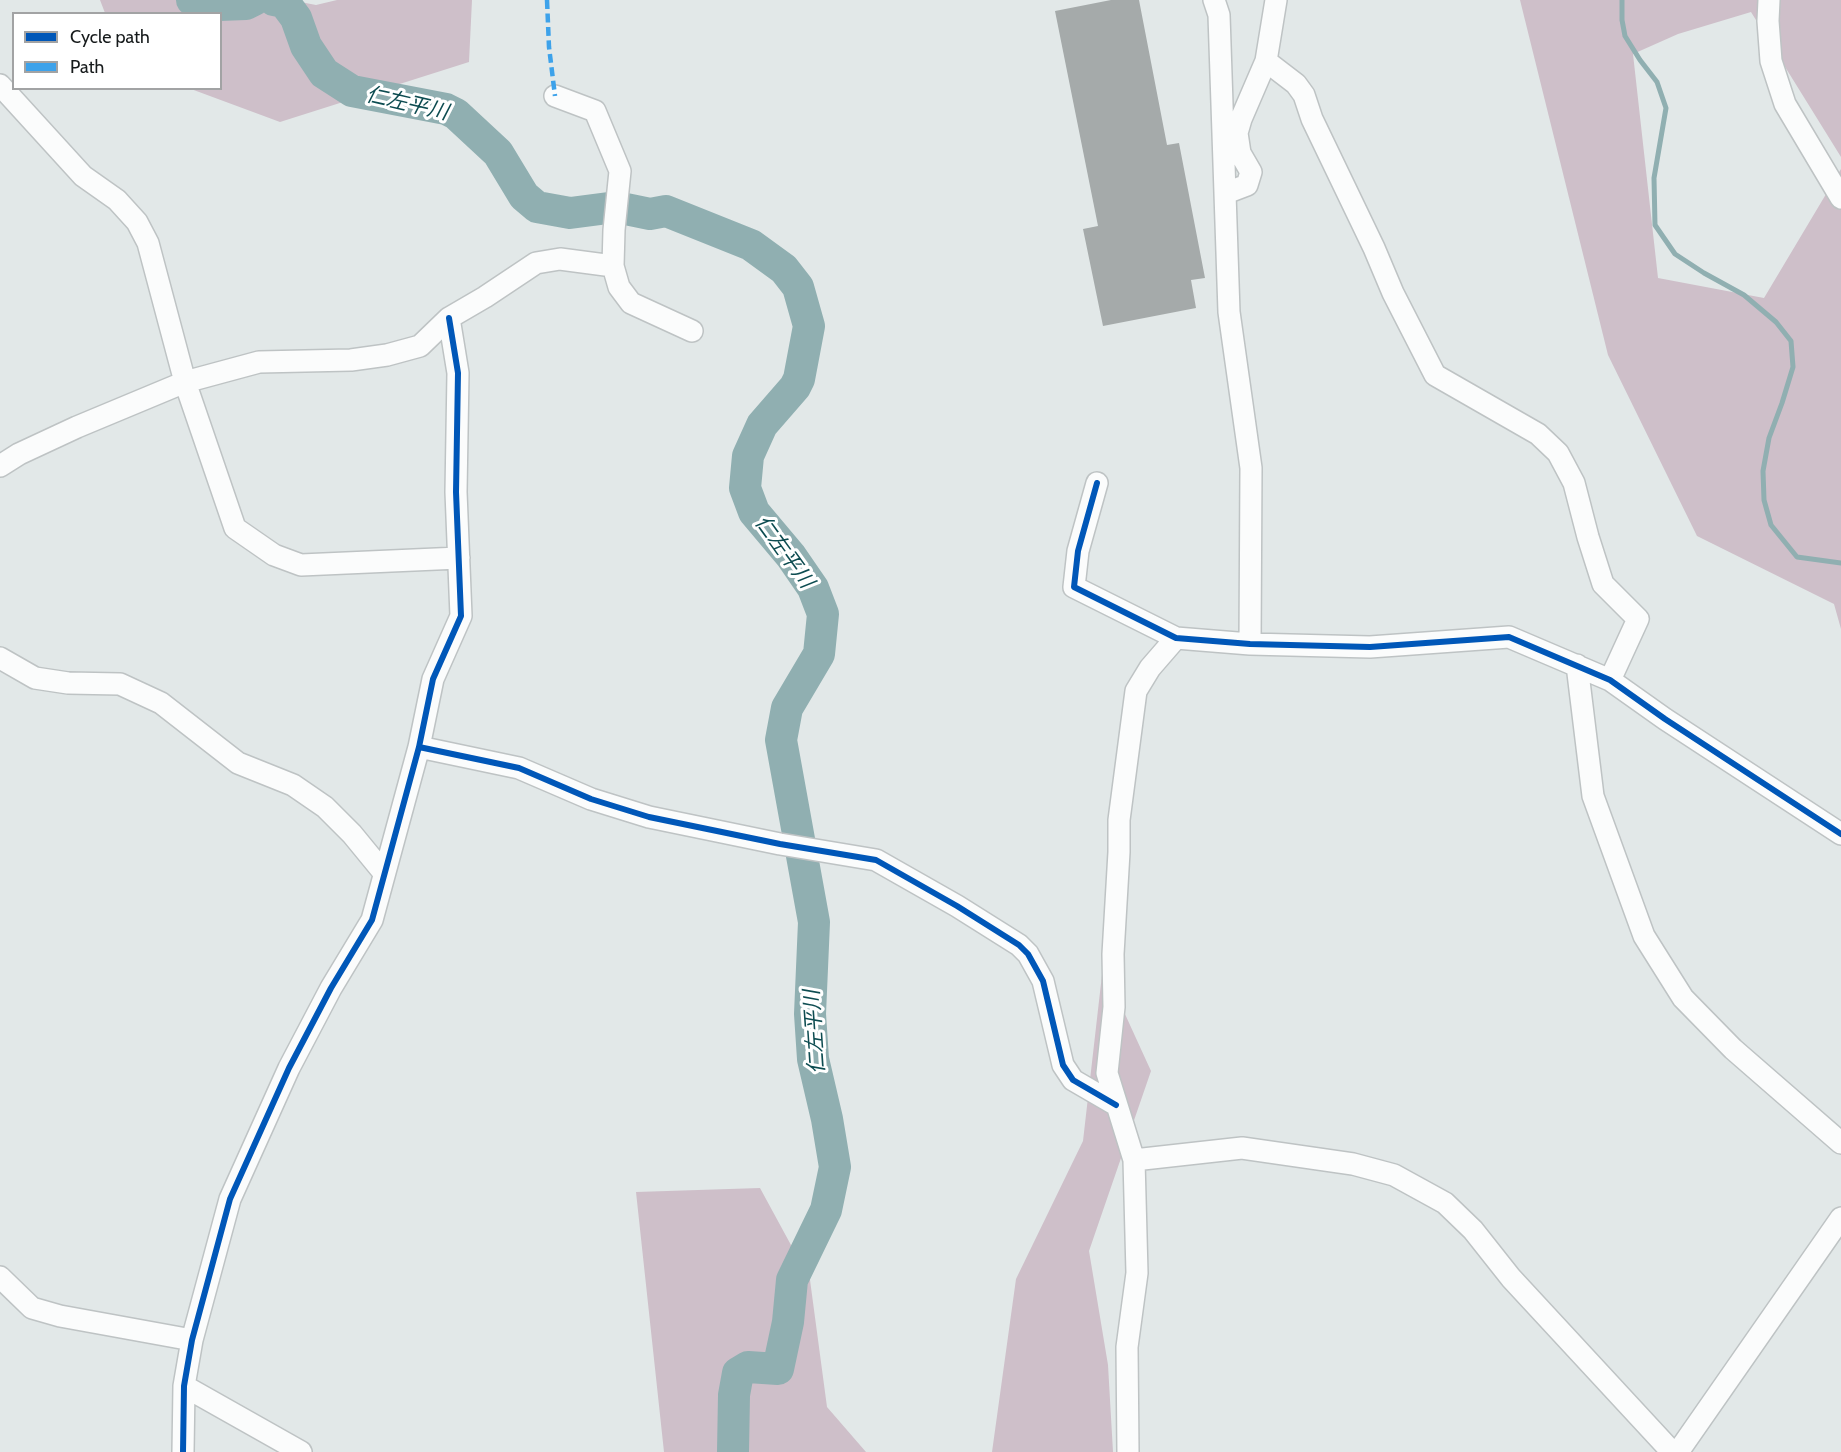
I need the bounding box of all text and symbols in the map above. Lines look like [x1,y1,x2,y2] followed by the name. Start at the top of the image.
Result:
[12,12,222,90] legend
[70,26,150,48] text: Cycle path
[70,56,104,78] text: Path
[363,82,451,126] water label: 仁左平川
[749,511,819,593] water label: 仁左平川
[800,989,830,1075] water label: 仁左平川

